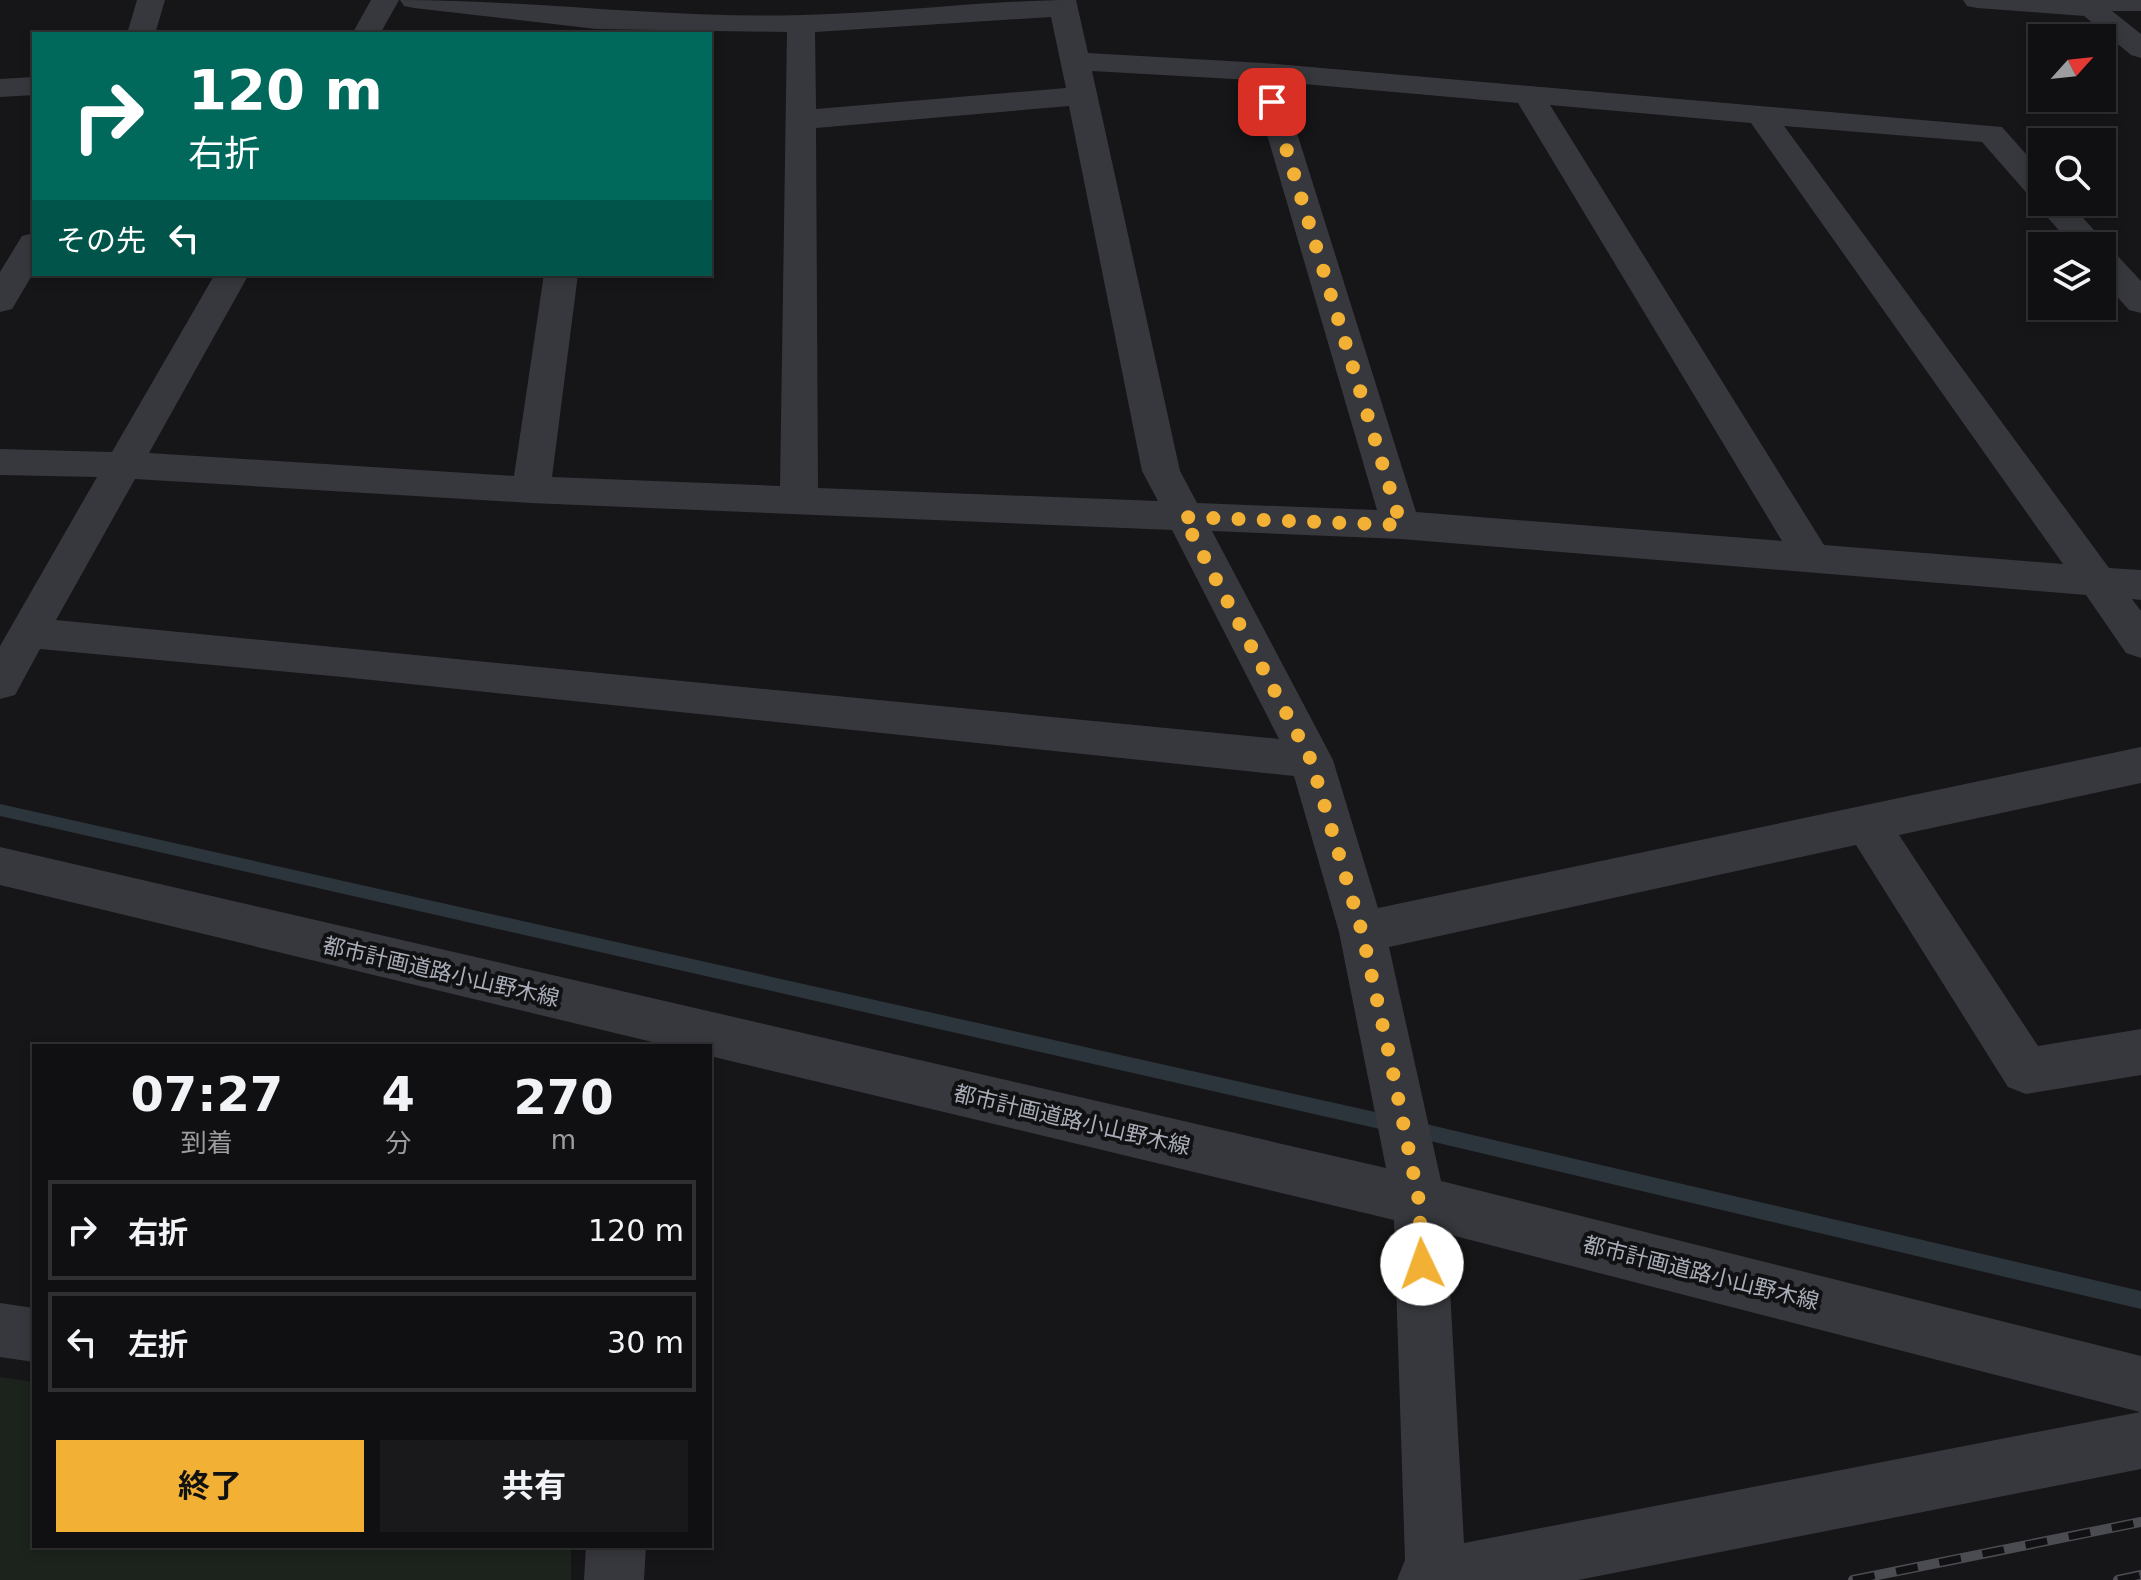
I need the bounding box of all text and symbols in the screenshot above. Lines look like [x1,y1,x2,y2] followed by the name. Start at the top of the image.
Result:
[2028,24,2116,112] north arrow
[2028,24,2116,320] map controls
[188,57,383,122] text: 120 m
[56,64,160,168] icon: right
[1238,68,1306,136] pin
[1250,80,1294,124] icon: arrive
[2028,128,2116,216] button: search
[188,133,260,174] text: 右折
[162,216,206,260] icon: left
[56,223,146,258] text: その先
[2028,232,2116,320] button: layers
[320,933,562,1011] street label: 都市計画道路小山野木線
[130,1066,283,1122] text: 07:27
[382,1066,415,1122] text: 4
[513,1069,614,1125] text: 270
[951,1081,1193,1159] street label: 都市計画道路小山野木線
[551,1125,576,1155] text: m
[181,1128,233,1158] text: 到着
[385,1128,411,1158] text: 分
[60,1208,104,1252] icon: right
[588,1213,684,1248] text: 120 m
[128,1215,188,1250] text: 右折
[1380,1222,1464,1306] position arrow
[1581,1232,1821,1314] street label: 都市計画道路小山野木線
[60,1320,104,1364] icon: left
[607,1325,684,1360] text: 30 m
[128,1327,188,1362] text: 左折
[56,1440,364,1532] button: 終了
[380,1440,688,1532] button: 共有

